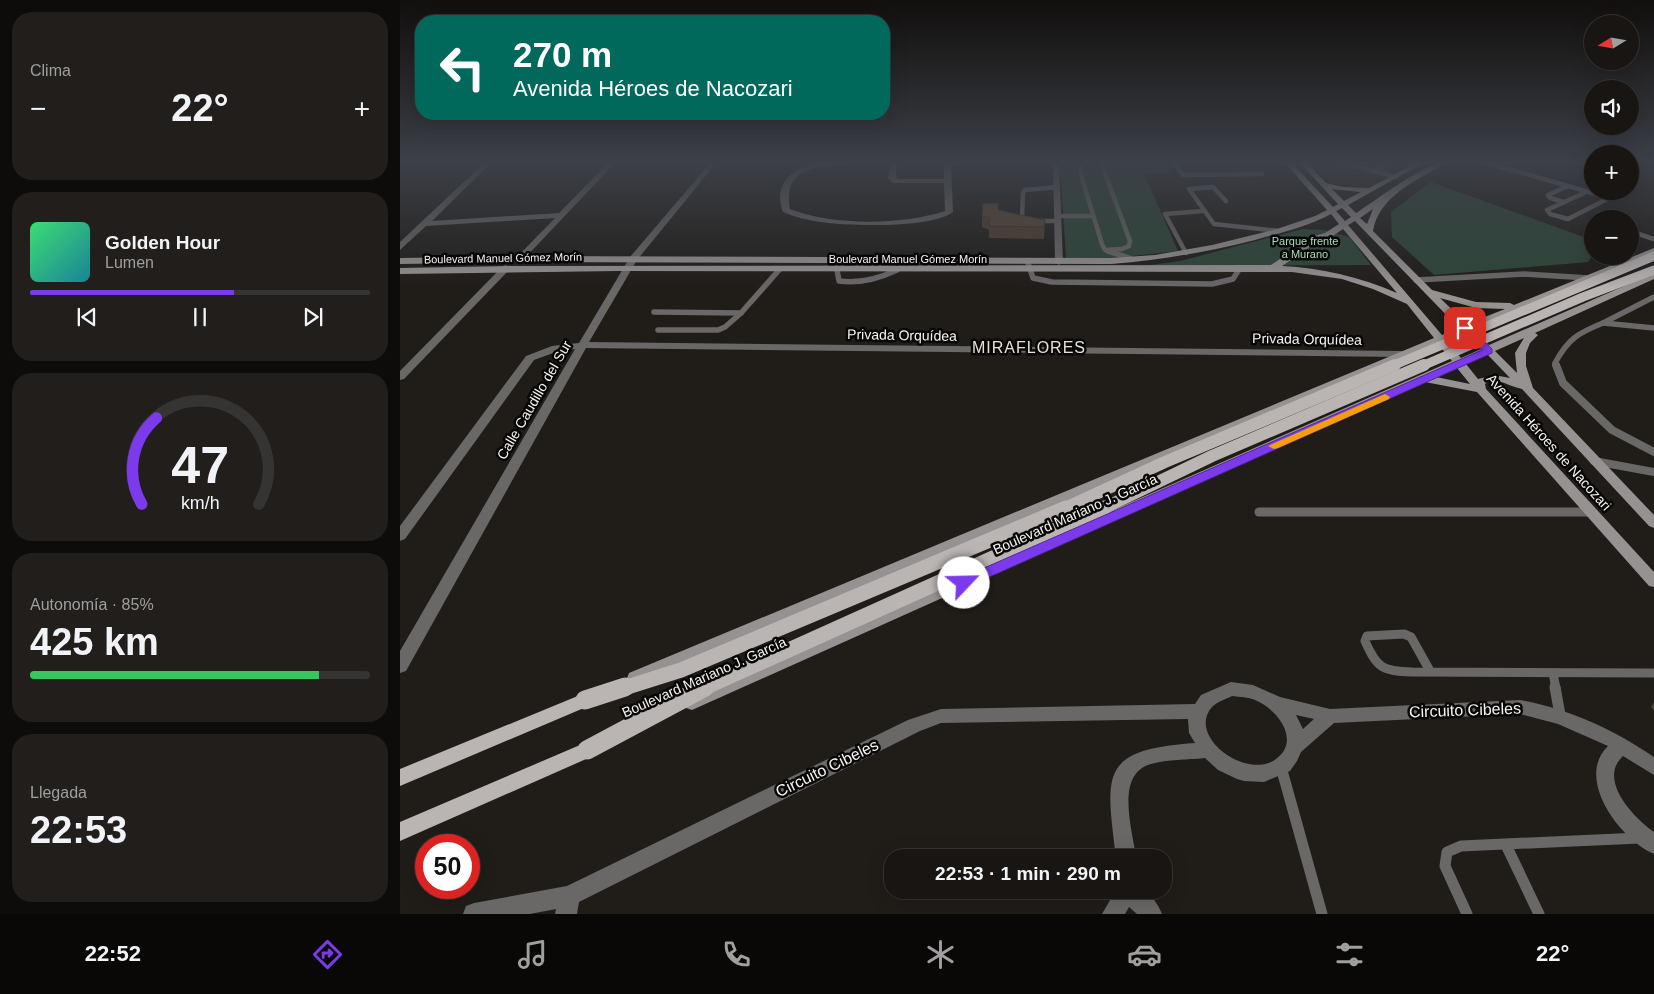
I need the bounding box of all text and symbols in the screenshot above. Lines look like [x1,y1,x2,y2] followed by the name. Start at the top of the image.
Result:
[1584,15,1639,70] north arrow
[1584,15,1639,265] map controls
[430,35,495,100] icon: left
[513,35,612,74] text: 270 m
[30,62,71,79] text: Clima
[513,76,793,101] text: Avenida Héroes de Nacozari
[1584,80,1639,135] button: sound
[171,87,229,129] text: 22°
[30,93,46,124] text: −
[354,93,370,124] text: +
[1584,145,1639,200] button: +
[1584,210,1639,265] button: −
[105,232,220,253] text: Golden Hour
[1272,235,1338,260] park label: Parque frente a Murano
[424,251,582,265] street label: Boulevard Manuel Gómez Morín
[829,253,987,265] street label: Boulevard Manuel Gómez Morín
[105,254,154,271] text: Lumen
[73,303,101,331] icon: previous
[186,303,214,331] icon: pause
[299,303,327,331] icon: next
[1444,307,1486,349] pin
[1451,314,1479,342] icon: arrive
[847,326,957,344] street label: Privada Orquídea
[1252,330,1362,348] street label: Privada Orquídea
[493,337,575,462] street label: Calle Caudillo del Sur
[972,339,1086,356] district label: MIRAFLORES
[1484,371,1614,513] street label: Avenida Héroes de Nacozari
[171,436,229,494] text: 47
[990,470,1160,558] street label: Boulevard Mariano J. García
[181,493,219,513] text: km/h
[937,556,989,608] position arrow
[30,596,154,613] text: Autonomía · 85%
[30,621,159,663] text: 425 km
[619,633,789,721] street label: Boulevard Mariano J. García
[1409,700,1521,720] street label: Circuito Cibeles
[773,736,881,800] street label: Circuito Cibeles
[30,784,87,801] text: Llegada
[30,809,127,851] text: 22:53
[415,834,480,899] speed limit sign: 50
[935,863,1121,884] text: 22:53 · 1 min · 290 m
[310,937,345,972] icon: directions
[515,937,550,972] icon: music
[719,937,754,972] icon: phone
[923,937,958,972] icon: climate
[1127,937,1162,972] icon: car
[1332,937,1367,972] icon: filters
[85,941,141,966] text: 22:52
[1536,941,1569,966] text: 22°

